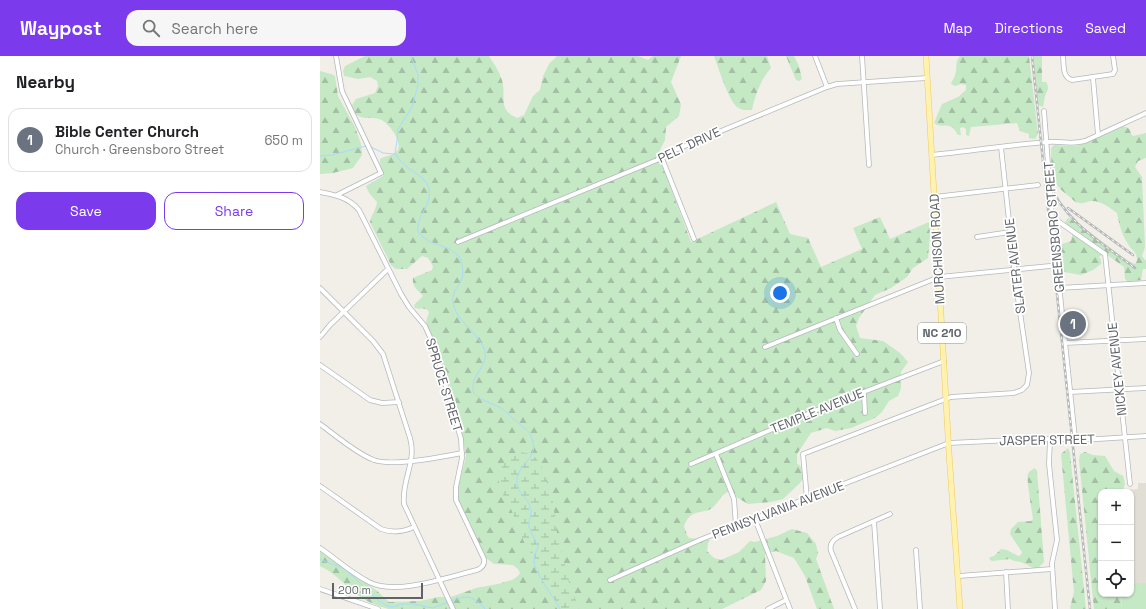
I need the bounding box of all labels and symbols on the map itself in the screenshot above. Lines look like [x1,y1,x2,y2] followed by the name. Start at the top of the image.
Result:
[655,123,723,167] street label: PELT DRIVE
[1040,161,1068,293] street label: GREENSBORO STREET
[926,193,948,305] street label: MURCHISON ROAD
[1001,217,1029,315] street label: SLATER AVENUE
[770,283,790,303] your location
[1060,309,1086,339] pin: 1
[1104,321,1130,417] street label: NICKEY AVENUE
[918,323,966,343] road number: NC 210
[422,336,466,434] street label: SPRUCE STREET
[768,385,866,437] street label: TEMPLE AVENUE
[999,431,1095,449] street label: JASPER STREET
[710,477,846,543] street label: PENNSYLVANIA AVENUE
[332,581,423,600] scale bar

